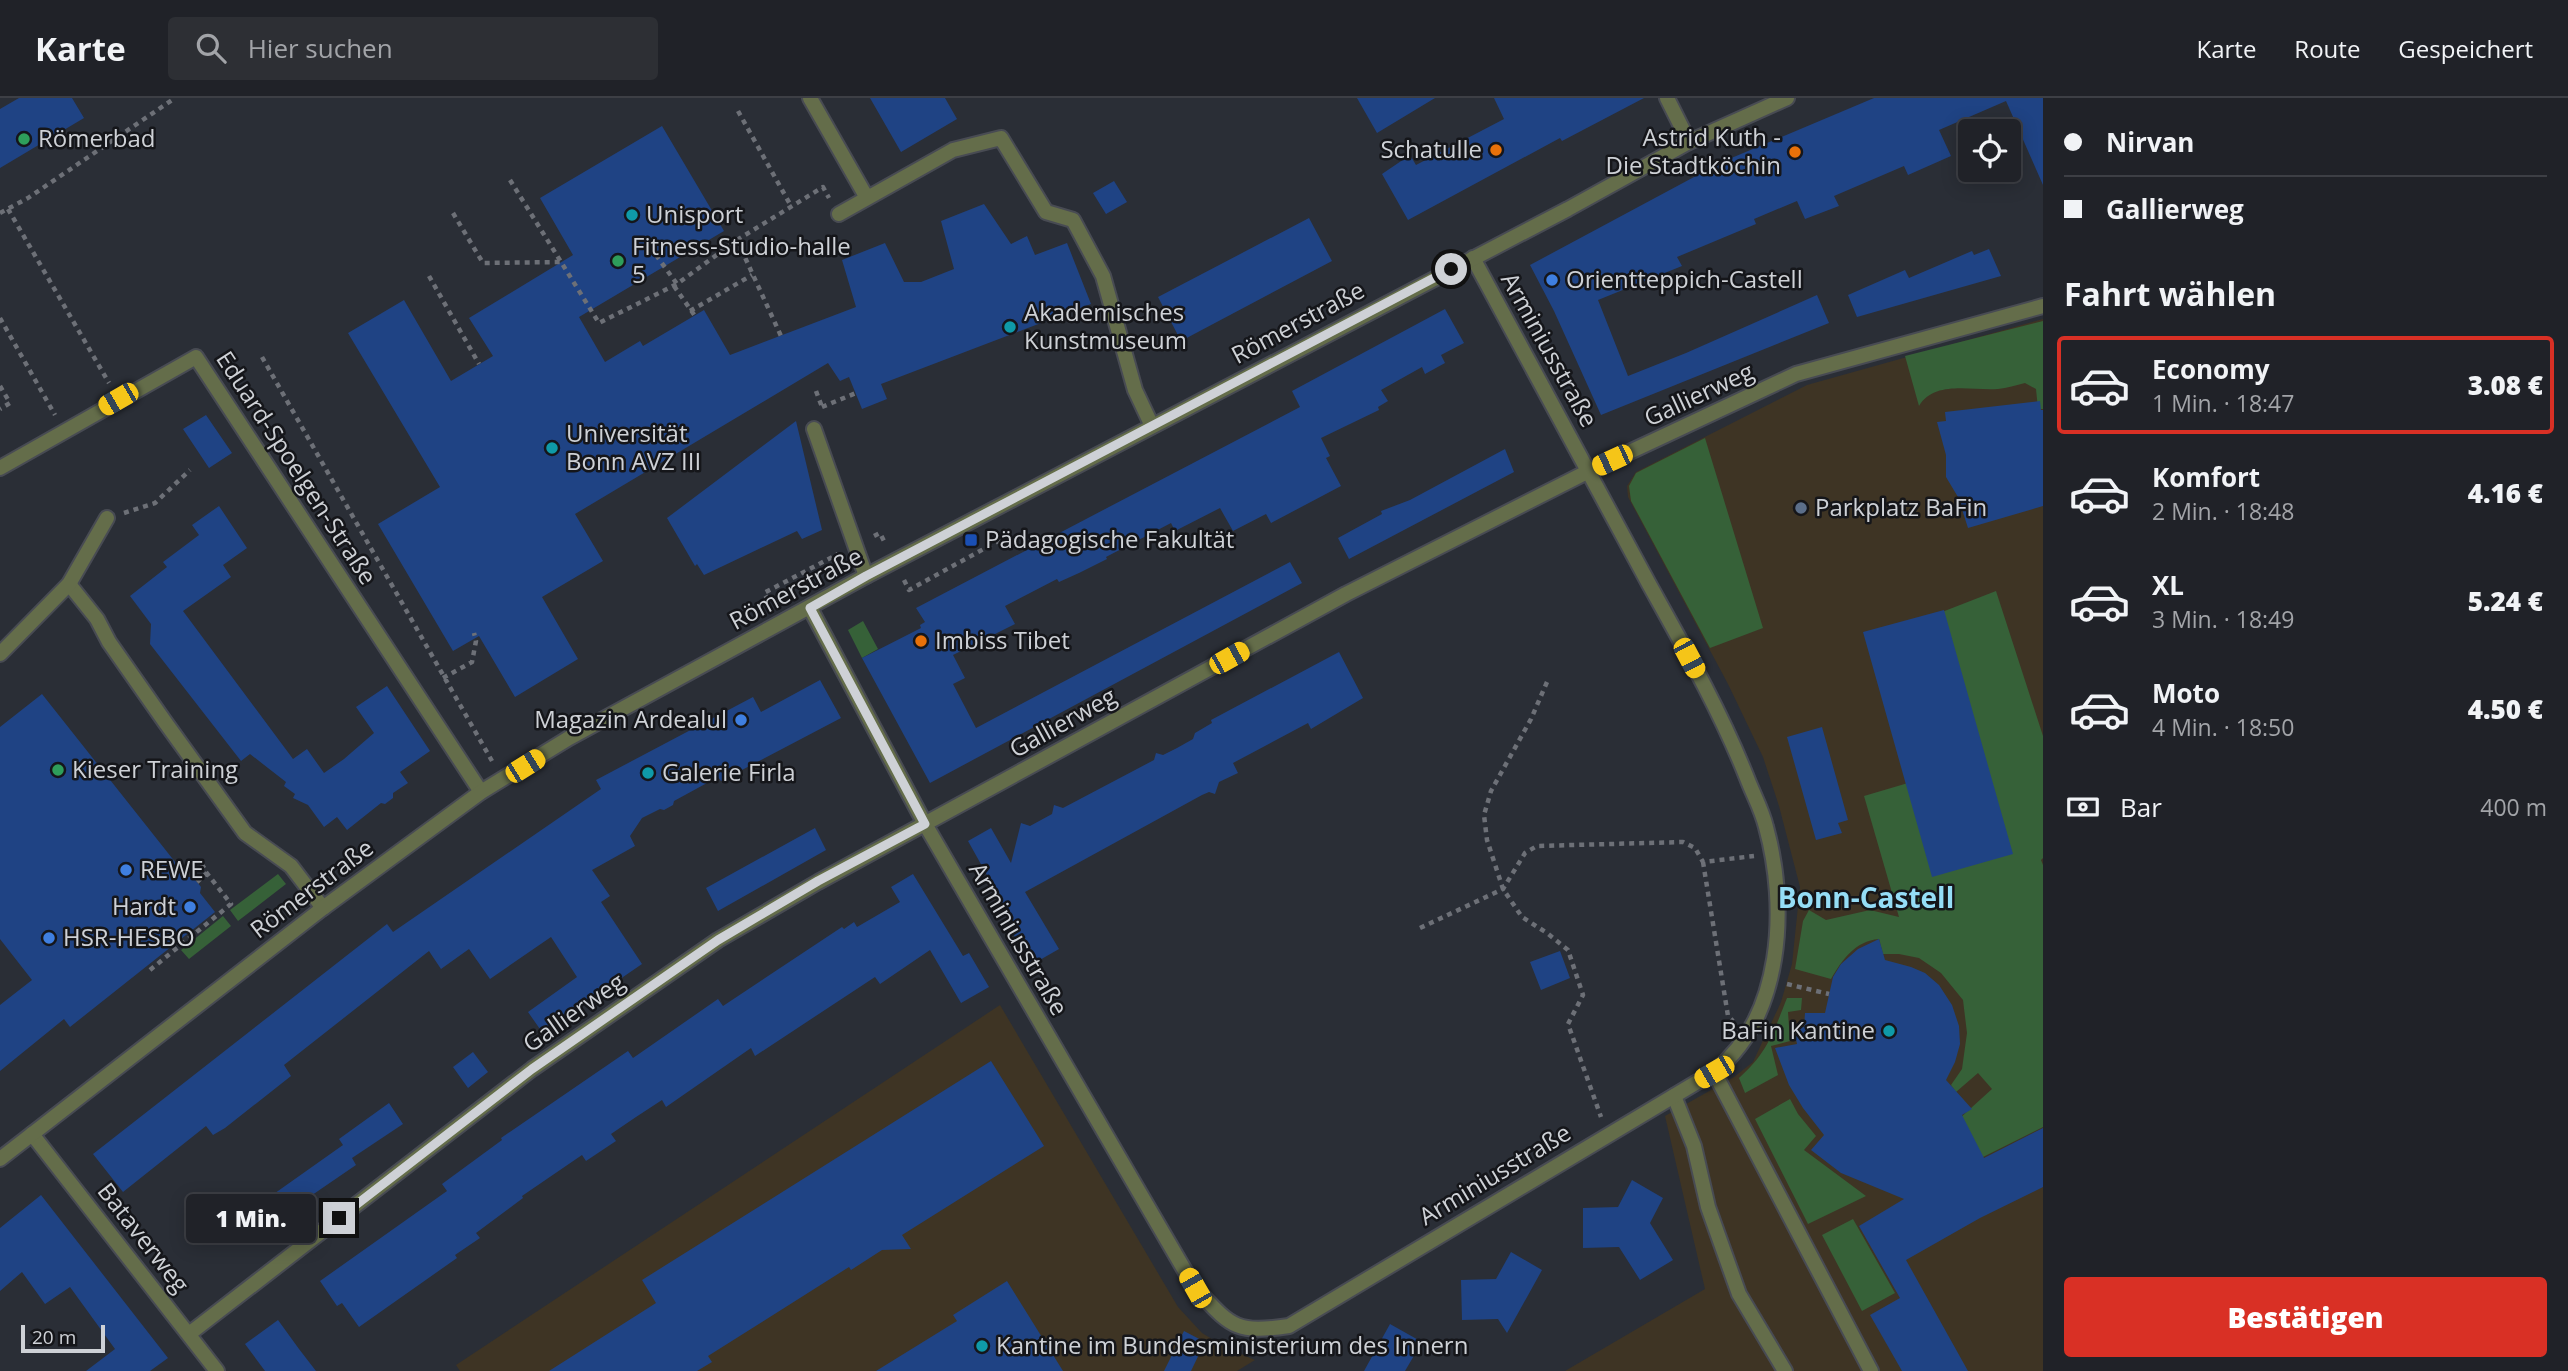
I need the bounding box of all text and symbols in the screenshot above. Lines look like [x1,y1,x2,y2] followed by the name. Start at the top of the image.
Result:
[168,17,658,80] search box
[35,26,126,71] text: Karte
[192,29,230,67] icon: search
[248,30,393,66] text: Hier suchen
[2196,32,2256,65] text: Karte
[2294,32,2360,65] text: Route
[2398,32,2533,65] text: Gespeichert
[1958,119,2021,182] map controls
[1958,119,2021,182] button: locate
[1605,120,1781,181] place label: Astrid Kuth - Die Stadtköchin
[38,121,155,154] place label: Römerbad
[2106,124,2194,160] text: Nirvan
[16,131,32,147] marker: Römerbad
[1380,132,1482,165] place label: Schatulle
[1488,142,1504,158] marker: Schatulle
[1787,144,1803,160] marker: Astrid Kuth - Die Stadtköchin
[2106,191,2244,227] text: Gallierweg
[646,197,743,230] place label: Unisport
[624,207,640,223] marker: Unisport
[632,229,851,290] place label: Fitness-Studio-halle 5
[610,253,626,269] marker: Fitness-Studio-halle 5
[1435,253,1467,285] route start
[1566,262,1803,295] place label: Orientteppich-Castell
[1494,266,1606,432] street label: Arminiusstraße
[1544,272,1560,288] marker: Orientteppich-Castell
[2064,272,2276,315] text: Fahrt wählen
[1225,273,1370,371] street label: Römerstraße
[1024,295,1187,356] place label: Akademisches Kunstmuseum
[1002,319,1018,335] marker: Akademisches Kunstmuseum
[209,344,385,590] street label: Eduard-Spoelgen-Straße
[2152,351,2270,387] text: Economy
[1638,354,1759,433] street label: Gallierweg
[2068,354,2131,417] icon: car
[2468,367,2543,403] text: 3.08 €
[95,379,142,419] car
[2152,387,2294,419] text: 1 Min. · 18:47
[566,416,701,477] place label: Universität Bonn AVZ III
[544,440,560,456] marker: Universität Bonn AVZ III
[1589,442,1636,478] car
[2152,459,2260,495] text: Komfort
[2068,462,2131,525] icon: car
[2468,475,2543,511] text: 4.16 €
[1815,490,1987,523] place label: Parkplatz BaFin
[2152,495,2294,527] text: 2 Min. · 18:48
[1793,500,1809,516] marker: Parkplatz BaFin
[985,522,1234,555] place label: Pädagogische Fakultät
[963,532,979,548] marker: Pädagogische Fakultät
[723,539,868,637] street label: Römerstraße
[2152,567,2184,603] text: XL
[2068,570,2131,633] icon: car
[2468,583,2543,619] text: 5.24 €
[2152,603,2294,635] text: 3 Min. · 18:49
[935,623,1070,656] place label: Imbiss Tibet
[913,633,929,649] marker: Imbiss Tibet
[1670,635,1709,681] car
[1206,639,1253,677] car
[2152,675,2220,711] text: Moto
[2068,678,2131,741] icon: car
[1003,679,1122,765] street label: Gallierweg
[2468,691,2543,727] text: 4.50 €
[534,702,727,735] place label: Magazin Ardealul
[2152,711,2294,743] text: 4 Min. · 18:50
[733,712,749,728] marker: Magazin Ardealul
[502,746,549,786] car
[72,752,238,785] place label: Kieser Training
[662,755,796,788] place label: Galerie Firla
[50,762,66,778] marker: Kieser Training
[640,765,656,781] marker: Galerie Firla
[2064,788,2102,826] icon: cash
[2120,789,2162,825] text: Bar
[2480,791,2547,823] text: 400 m
[243,831,379,945] street label: Römerstraße
[140,852,204,885] place label: REWE
[962,856,1077,1021] street label: Arminiusstraße
[118,862,134,878] marker: REWE
[1778,878,1954,916] district label: Bonn-Castell
[112,889,176,922] place label: Hardt
[182,899,198,915] marker: Hardt
[63,920,195,953] place label: HSR-HESBO
[41,930,57,946] marker: HSR-HESBO
[516,965,631,1059] street label: Gallierweg
[1721,1013,1875,1046] place label: BaFin Kantine
[1881,1023,1897,1039] marker: BaFin Kantine
[1691,1052,1738,1092] car
[1412,1115,1576,1232] street label: Arminiusstraße
[91,1175,198,1299] street label: Bataverweg
[185,1194,314,1242] callout: 1 Min.
[215,1202,287,1234] text: 1 Min.
[323,1202,355,1234] route end
[1176,1265,1215,1311] car
[2064,1277,2547,1357] button: Bestätigen
[21,1322,105,1354] scale bar
[32,1324,76,1350] text: 20 m
[996,1328,1468,1361] place label: Kantine im Bundesministerium des Innern
[974,1338,990,1354] marker: Kantine im Bundesministerium des Innern

